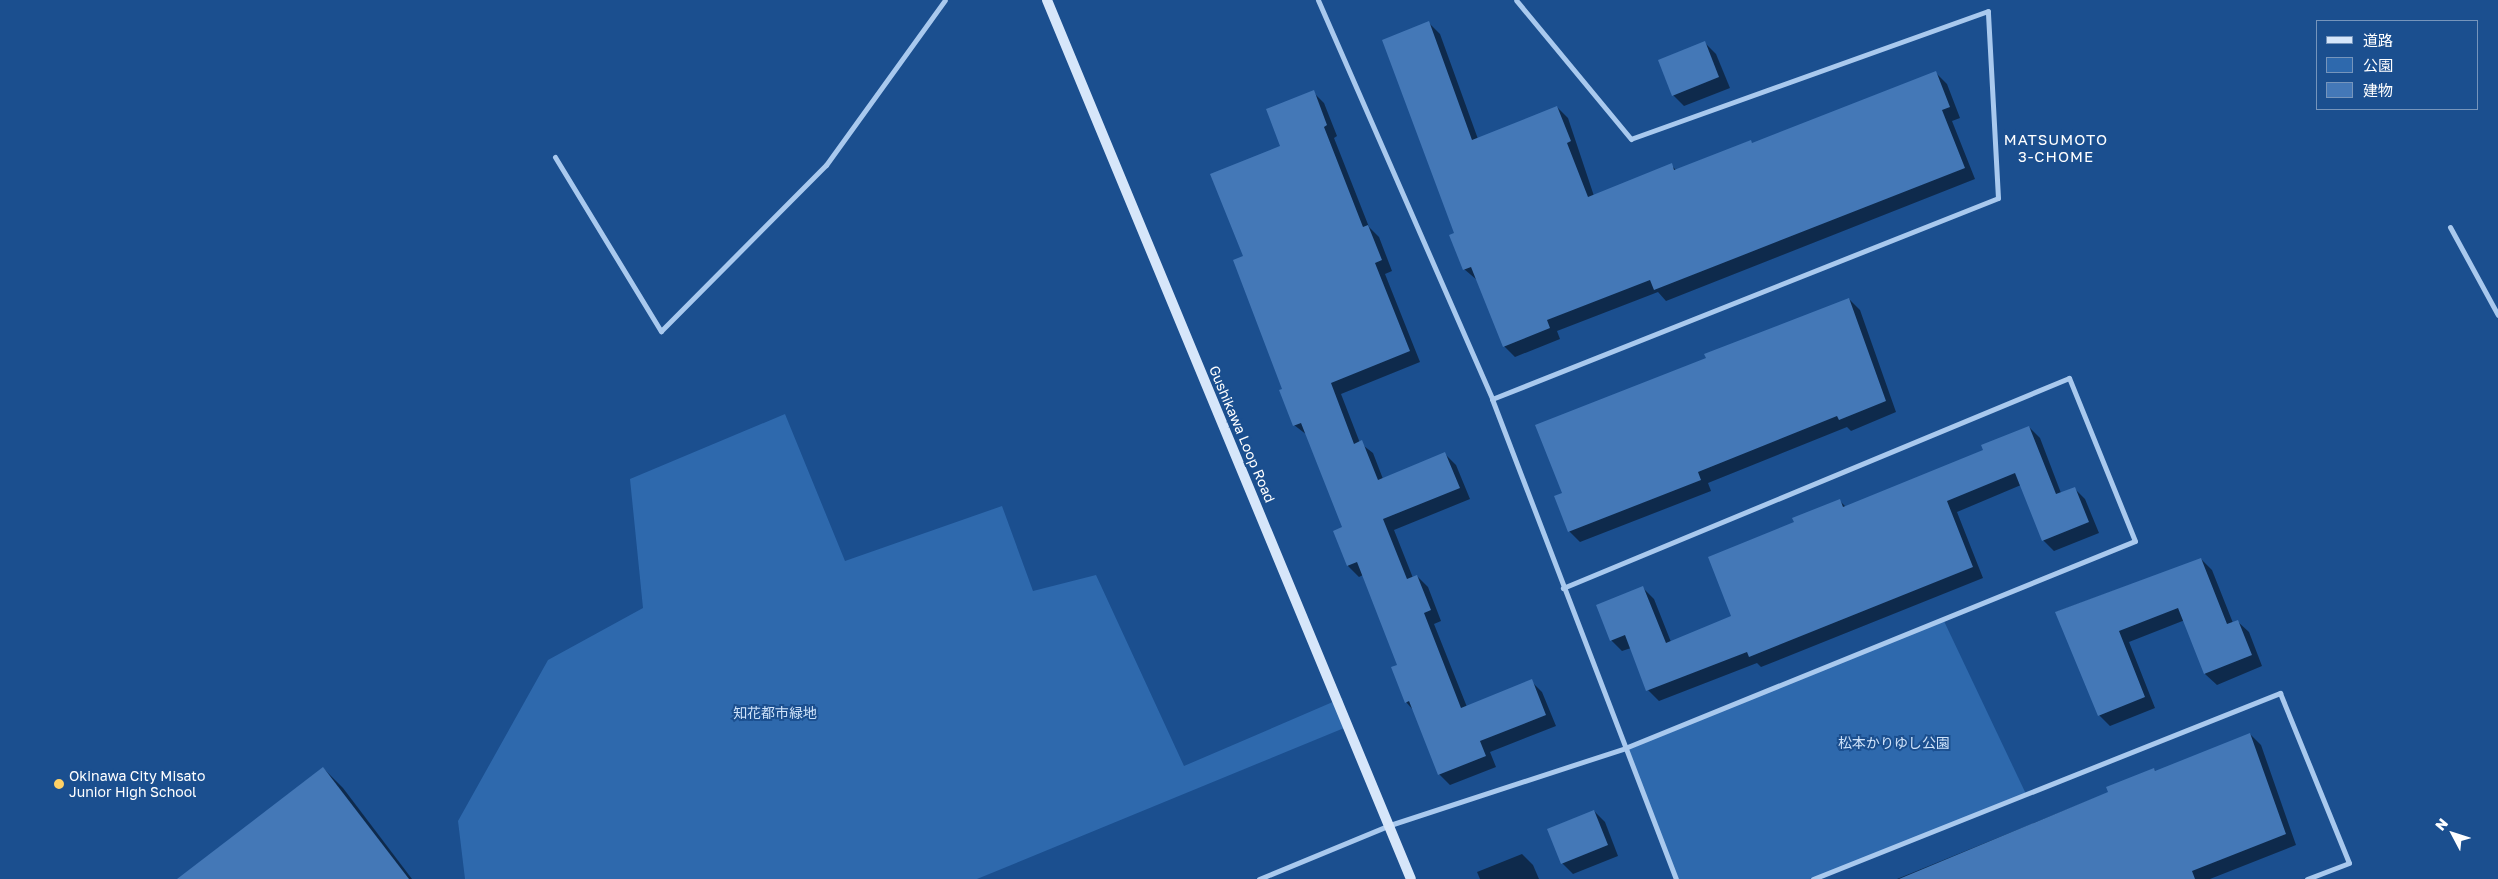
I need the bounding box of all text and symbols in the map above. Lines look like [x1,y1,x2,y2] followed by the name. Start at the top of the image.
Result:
[2316,20,2478,110] legend
[2363,31,2393,49] text: 道路
[2363,56,2393,74] text: 公園
[2363,81,2393,99] text: 建物
[2003,130,2109,165] district label: MATSUMOTO 3-CHOME
[1206,363,1278,505] street label: Gushikawa Loop Road
[733,705,817,721] park label: 知花都市緑地
[1838,735,1950,751] park label: 松本かりゆし公園
[69,768,205,800] place label: Okinawa City Misato Junior High School
[53,778,65,790] marker: Okinawa City Misato Junior High School
[2428,809,2478,859] north arrow
[2431,815,2451,834] text: N

